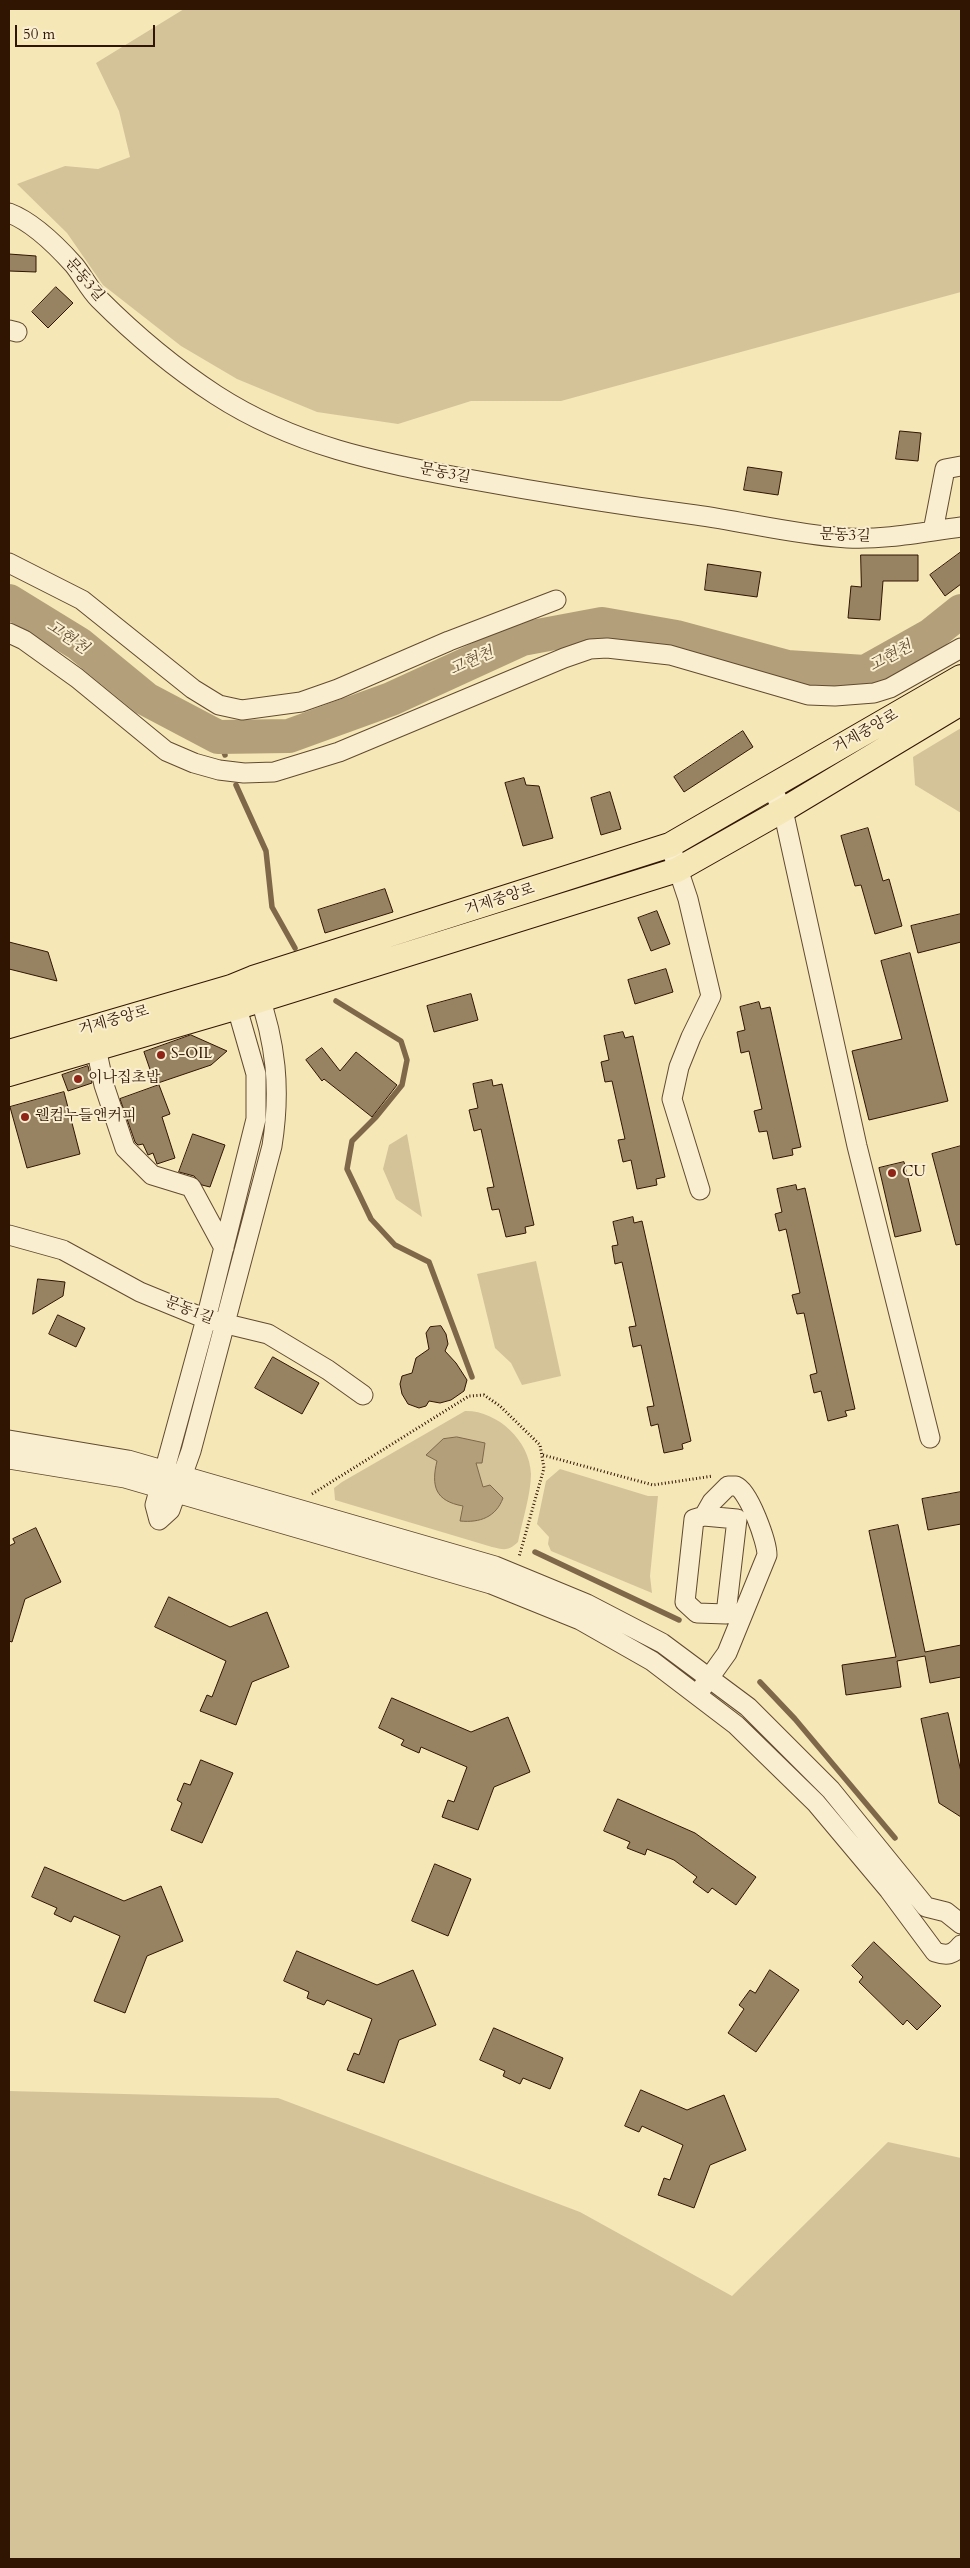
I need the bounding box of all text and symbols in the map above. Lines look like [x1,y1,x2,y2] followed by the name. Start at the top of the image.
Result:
[18,15,158,47] scale bar
[23,24,55,44] text: 50 m
[61,255,107,305] street label: 문동3길
[418,460,472,488] street label: 문동3길
[819,526,871,546] street label: 문동3길
[42,617,92,659] water label: 고현천
[866,638,916,676] water label: 고현천
[447,644,497,680] water label: 고현천
[830,706,902,758] street label: 거제중앙로
[463,880,537,920] street label: 거제중앙로
[77,1002,151,1040] street label: 거제중앙로
[171,1046,212,1064] place label: S-OIL
[155,1049,167,1061] marker: S-OIL
[88,1070,160,1088] place label: 이나집초밥
[72,1073,84,1085] marker: 이나집초밥
[35,1108,136,1126] place label: 웰컴누들앤커피
[19,1111,31,1123] marker: 웰컴누들앤커피
[902,1164,926,1182] place label: CU
[886,1167,898,1179] marker: CU
[162,1293,216,1329] street label: 문동1길

